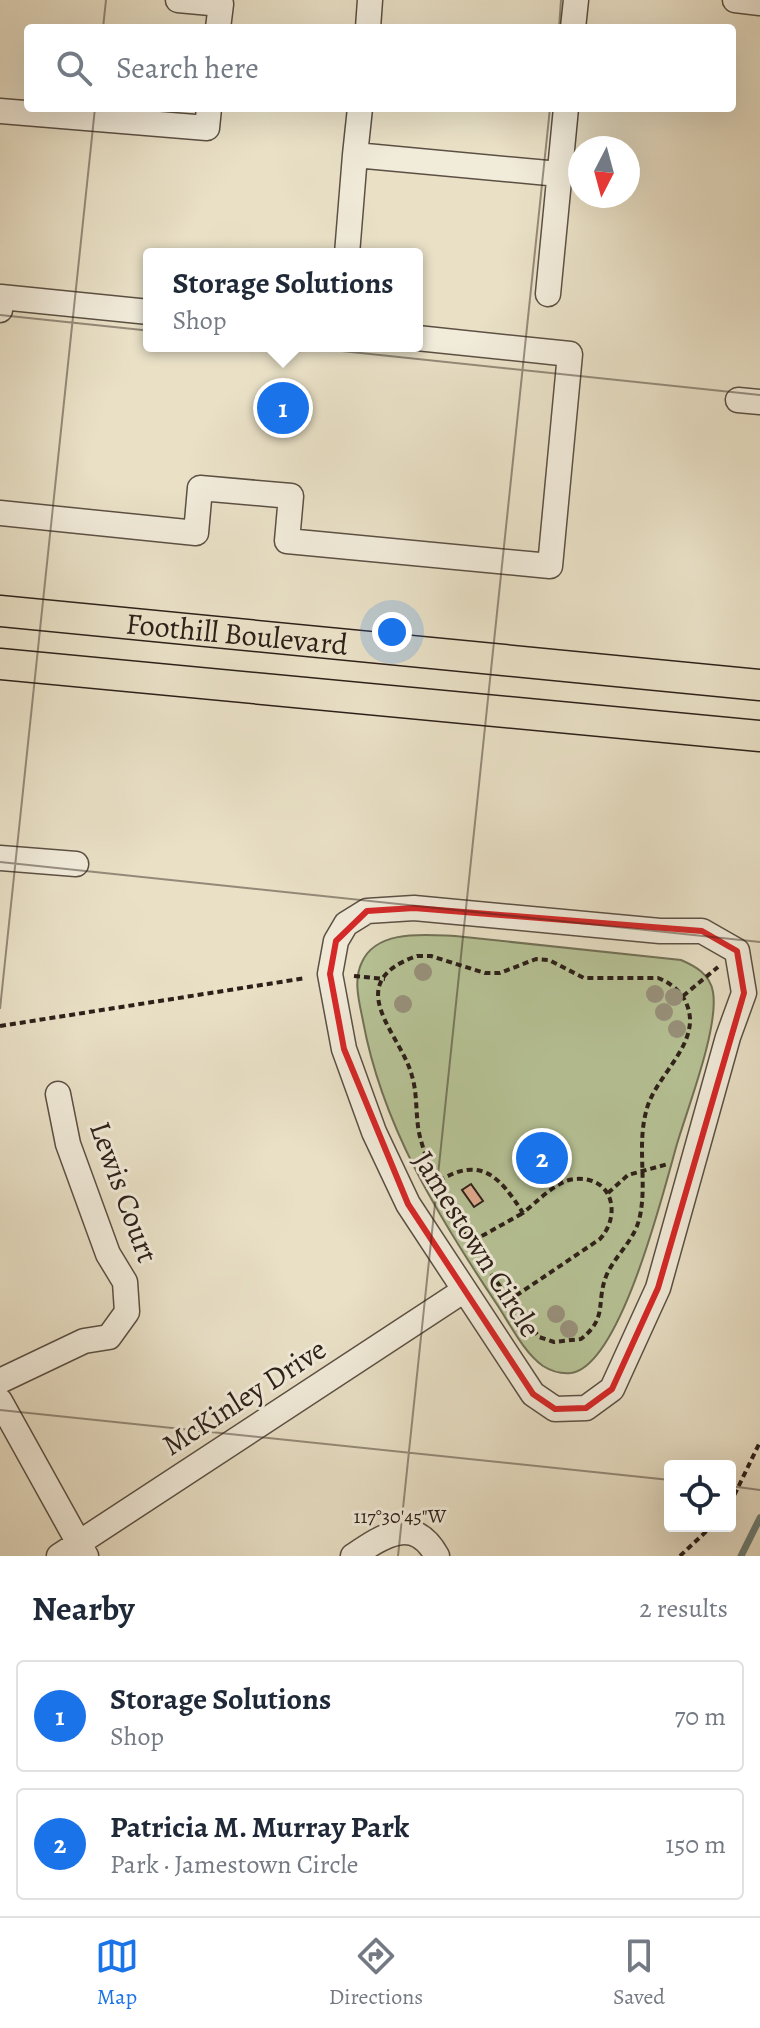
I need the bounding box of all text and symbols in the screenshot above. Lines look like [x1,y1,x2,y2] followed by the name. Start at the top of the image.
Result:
[24,24,736,112] search box
[52,46,96,90] icon: search
[116,48,259,88] text: Search here
[568,136,640,208] north arrow
[143,248,423,352] popup
[172,263,394,303] text: Storage Solutions
[172,303,227,338] text: Shop
[257,378,309,438] pin: 1
[124,603,351,665] street label: Foothill Boulevard
[372,612,412,652] your location
[80,1116,168,1268] street label: Lewis Court
[516,1128,568,1188] pin: 2
[404,1143,550,1345] street label: Jamestown Circle
[154,1329,334,1465] street label: McKinley Drive
[664,1460,736,1532] map controls
[664,1460,736,1532] button: locate
[354,1503,447,1530] text: 117°30'45"W
[32,1585,135,1632] text: Nearby
[639,1591,728,1626] text: 2 results
[110,1679,331,1719] text: Storage Solutions
[55,1699,65,1734] text: 1
[674,1699,726,1734] text: 70 m
[110,1719,164,1754] text: Shop
[110,1807,409,1847] text: Patricia M. Murray Park
[54,1827,66,1862] text: 2
[665,1827,726,1862] text: 150 m
[110,1847,358,1882] text: Park · Jamestown Circle
[95,1934,139,2012] tab: Map
[329,1934,423,2012] tab: Directions
[613,1934,665,2012] tab: Saved

